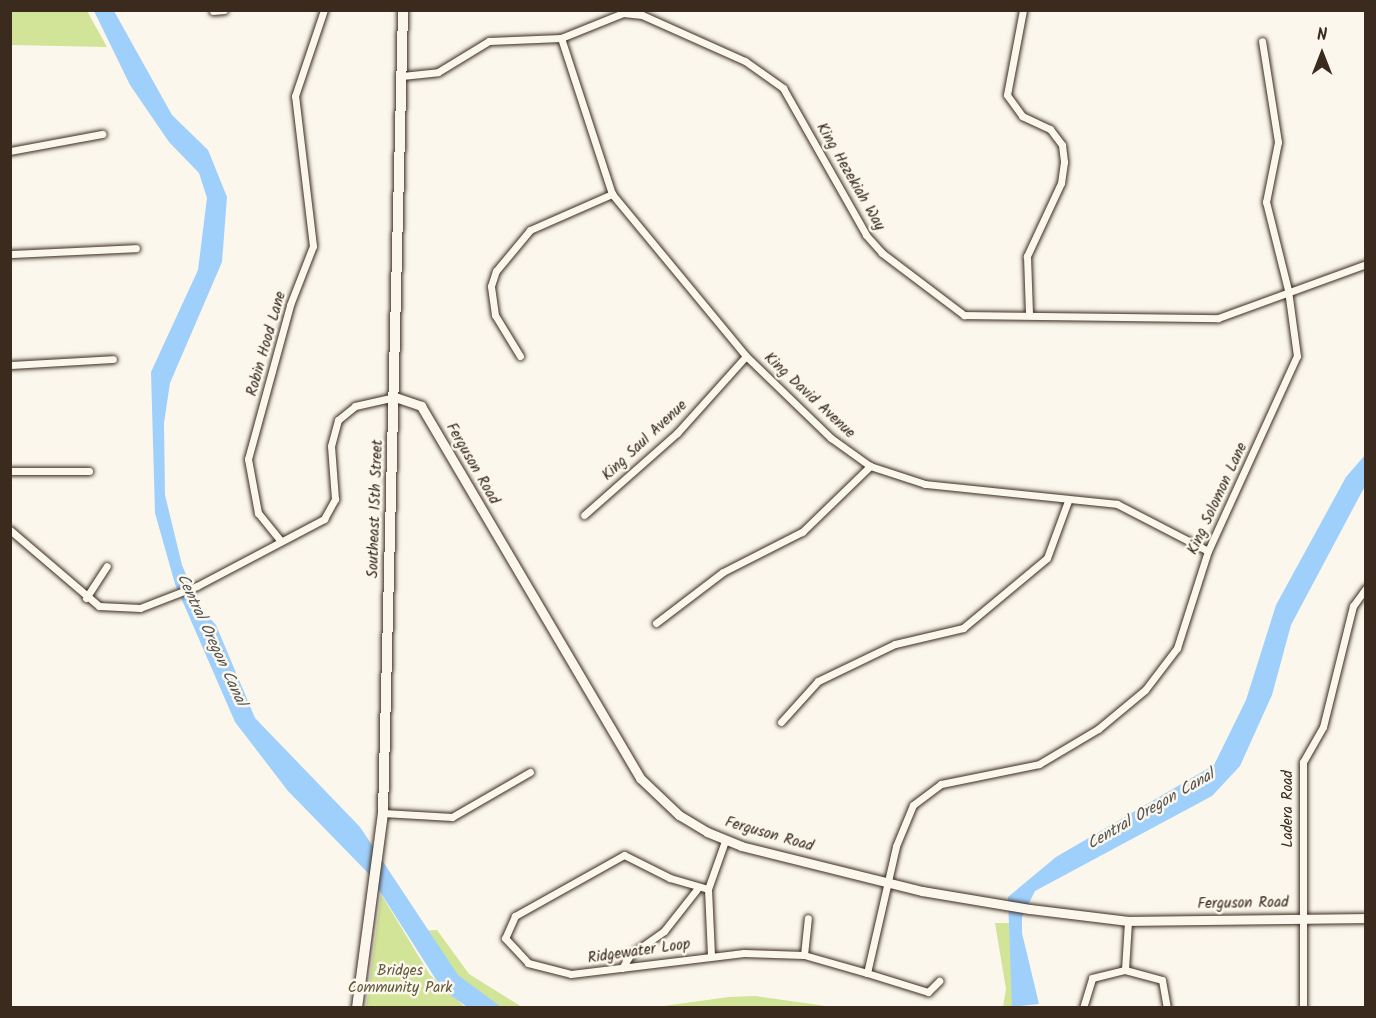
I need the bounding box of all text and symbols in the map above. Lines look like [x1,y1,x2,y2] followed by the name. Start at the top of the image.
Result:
[1317,23,1327,48] text: N
[1292,24,1352,84] north arrow
[812,120,888,234] street label: King Hezekiah Way
[243,290,291,398] street label: Robin Hood Lane
[760,349,858,443] street label: King David Avenue
[599,397,691,485] street label: King Saul Avenue
[441,420,503,508] street label: Ferguson Road
[365,439,387,579] street label: Southeast 15th Street
[1184,440,1252,558] street label: King Solomon Lane
[172,571,250,709] water label: Central Oregon Canal
[1084,766,1218,854] water label: Central Oregon Canal
[1280,770,1298,848] street label: Ladera Road
[723,814,815,856] street label: Ferguson Road
[1197,894,1289,914] street label: Ferguson Road
[587,936,691,968] street label: Ridgewater Loop
[348,962,452,997] park label: Bridges Community Park

